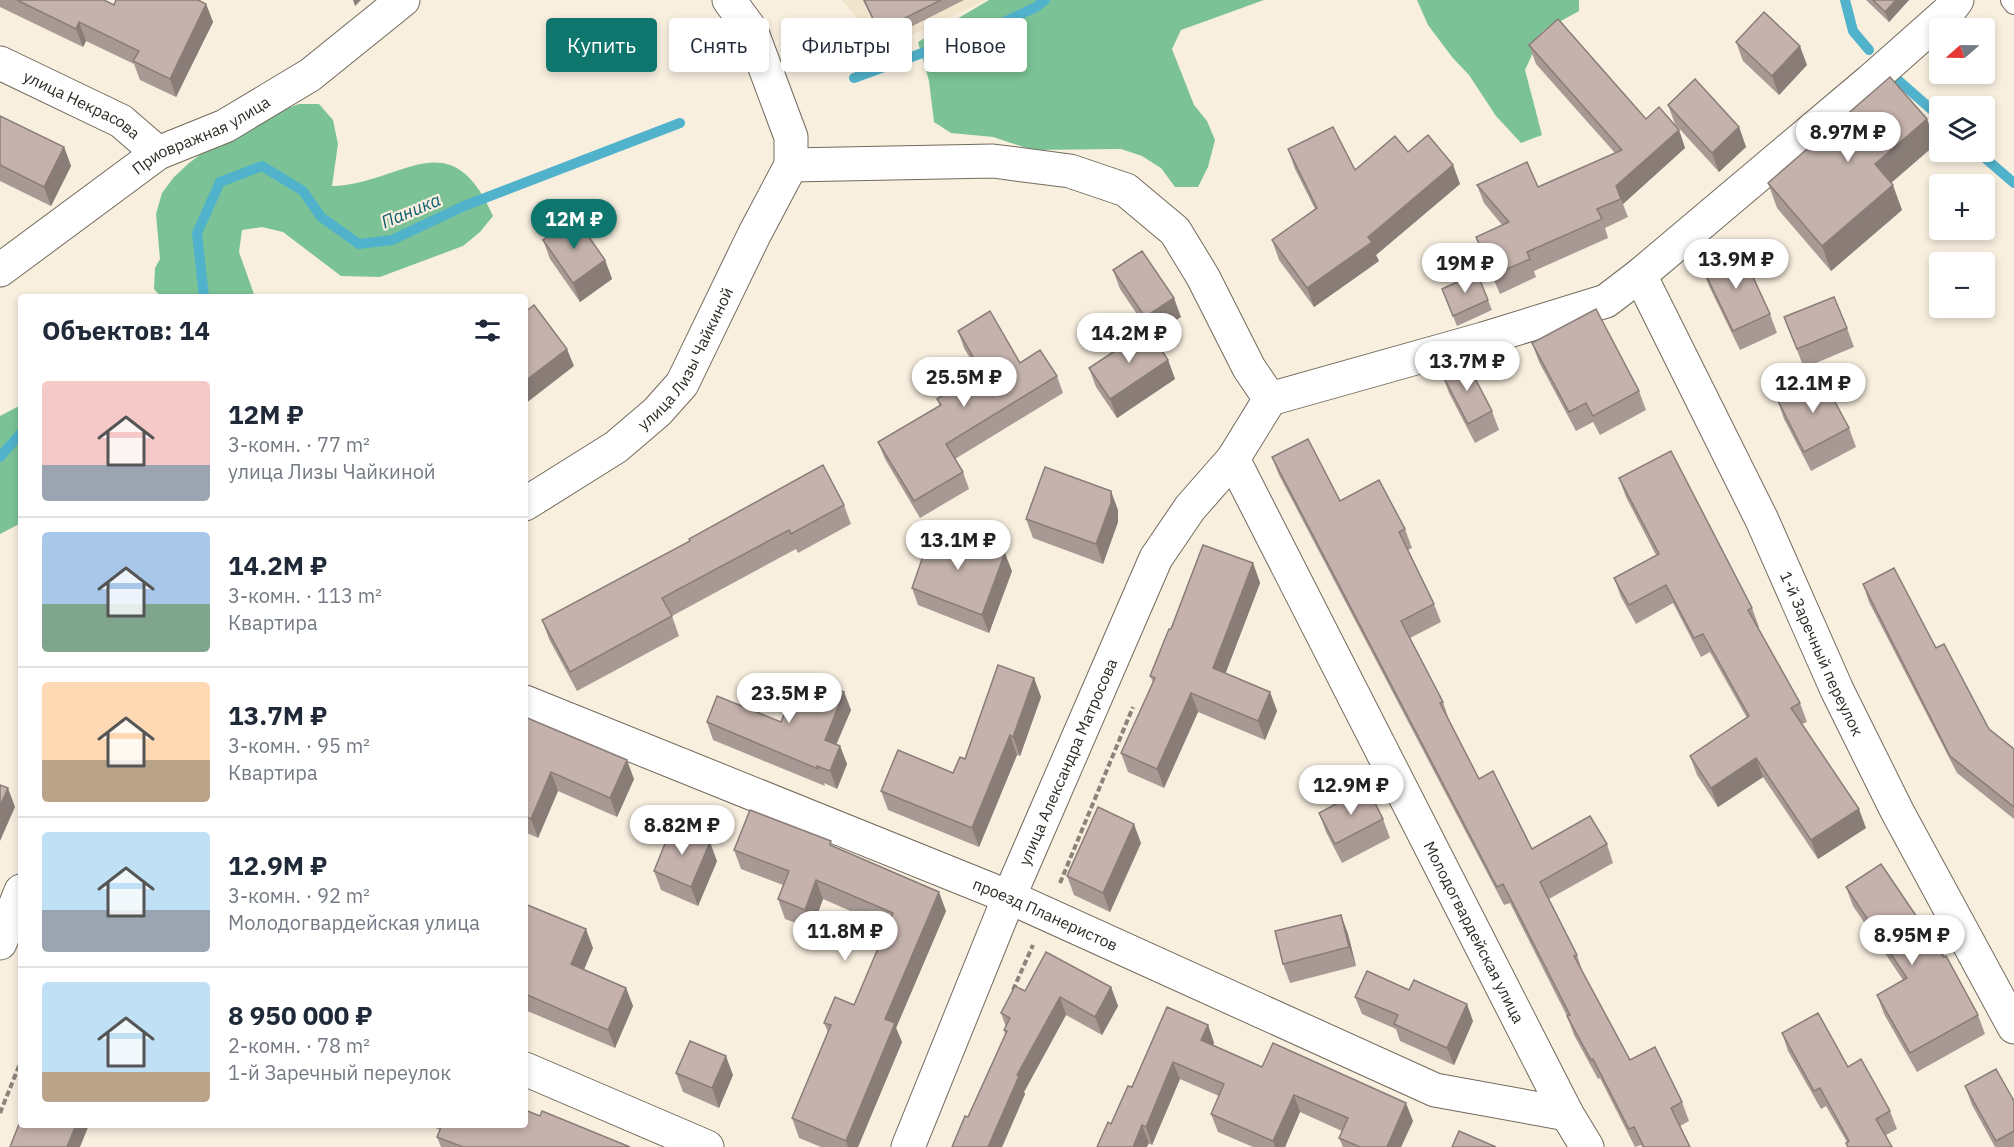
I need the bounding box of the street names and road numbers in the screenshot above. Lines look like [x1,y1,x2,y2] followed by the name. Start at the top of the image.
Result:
[20,66,145,144] street label: улица Некрасова
[128,91,274,179] street label: Приовражная улица
[633,284,737,434] street label: улица Лизы Чайкиной
[1776,568,1868,739] street label: 1-й Заречный переулок
[1014,655,1121,868] street label: улица Александра Матросова
[1419,838,1529,1027] street label: Молодогвардейская улица
[970,873,1121,955] street label: проезд Планеристов

